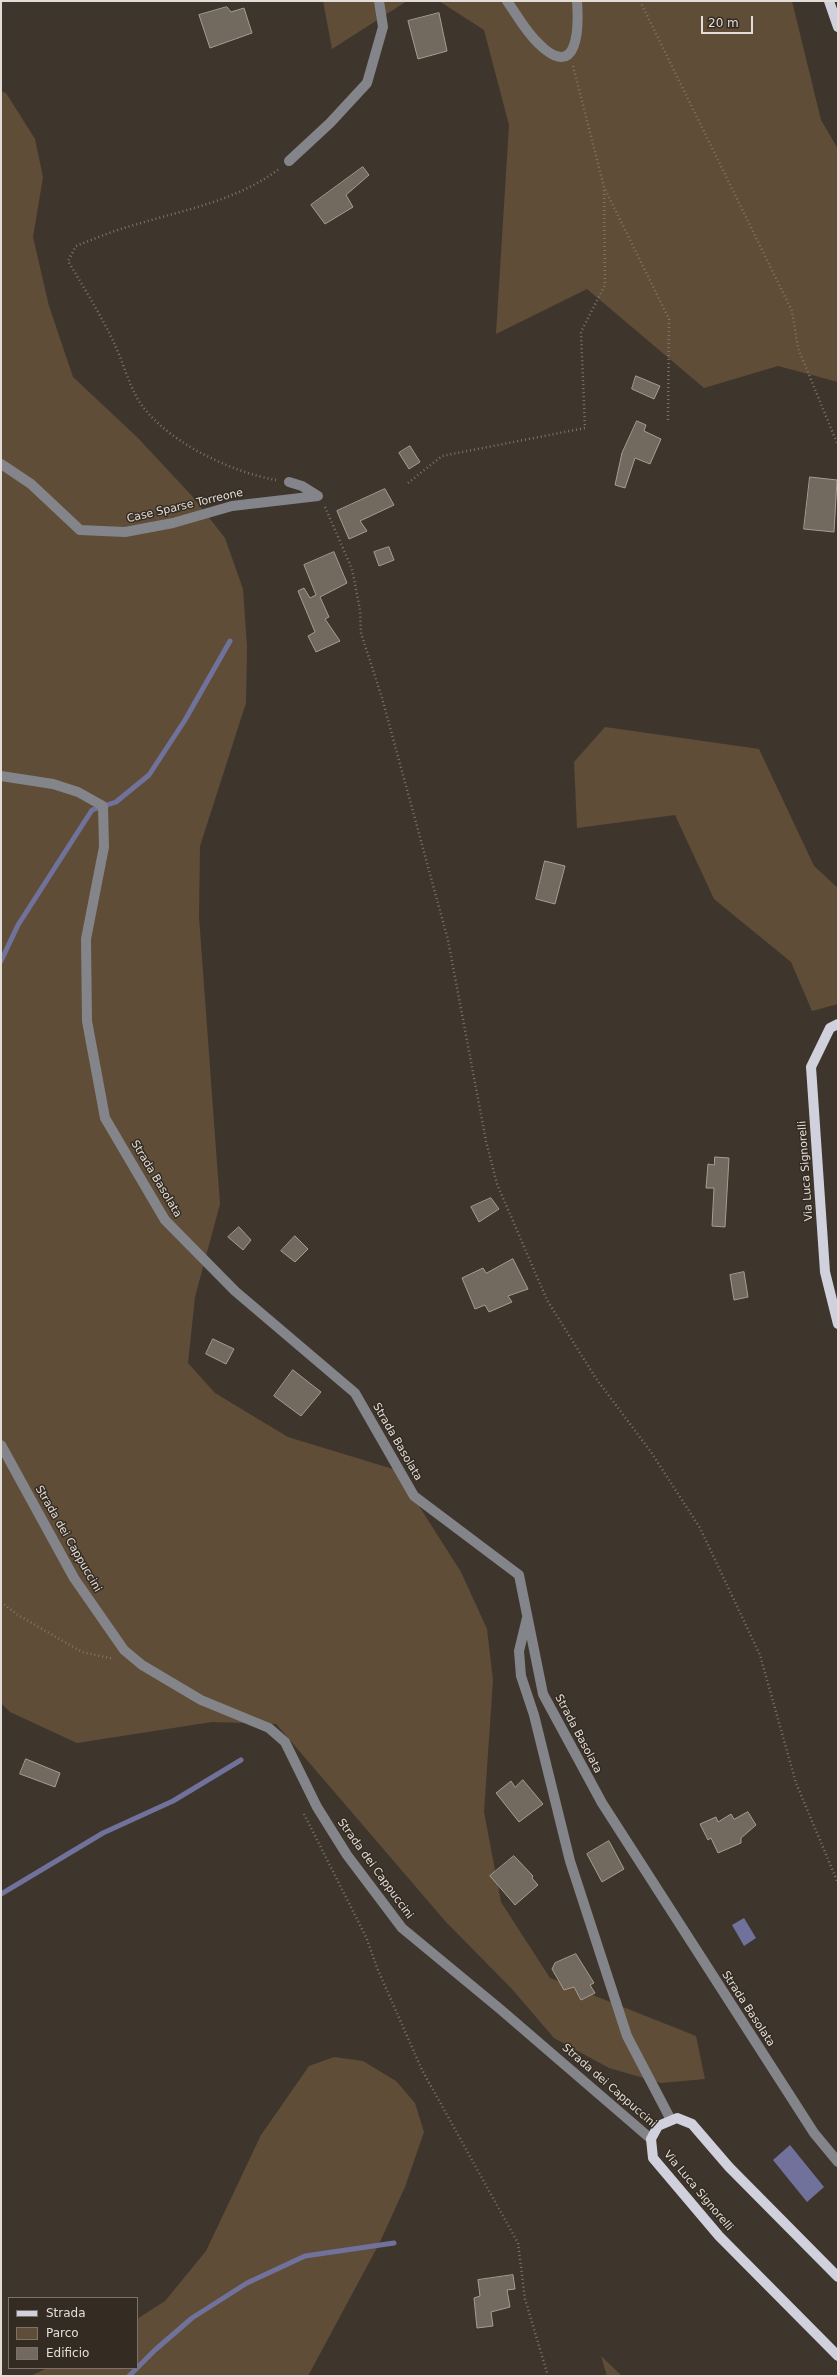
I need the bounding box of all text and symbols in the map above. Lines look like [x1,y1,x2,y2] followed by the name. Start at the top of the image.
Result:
[703,8,755,34] scale bar
[708,16,739,30] text: 20 m
[126,486,244,526] street label: Case Sparse Torreone
[796,1120,816,1222] street label: Via Luca Signorelli
[128,1138,184,1220] street label: Strada Basolata
[369,1401,425,1483] street label: Strada Basolata
[32,1483,104,1595] street label: Strada dei Cappuccini
[552,1692,604,1776] street label: Strada Basolata
[334,1816,416,1922] street label: Strada dei Cappuccini
[719,1969,777,2049] street label: Strada Basolata
[559,2041,659,2131] street label: Strada dei Cappuccini
[661,2148,735,2234] street label: Via Luca Signorelli
[8,2297,138,2369] legend
[46,2306,86,2320] text: Strada
[46,2326,79,2340] text: Parco
[46,2346,89,2360] text: Edificio

